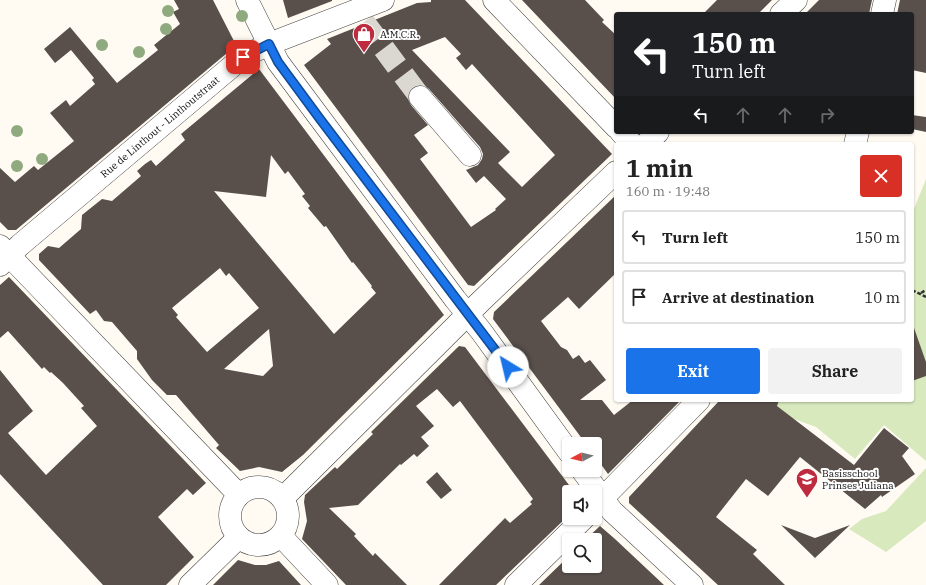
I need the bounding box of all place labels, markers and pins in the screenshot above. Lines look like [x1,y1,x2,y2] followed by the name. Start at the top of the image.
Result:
[351,21,377,54] shop icon: A.M.C.R.
[380,28,419,41] place label: A.M.C.R.
[226,40,260,74] pin
[794,466,820,499] school or university icon: Basisschool Prinses Juliana
[822,467,894,492] place label: Basisschool Prinses Juliana

